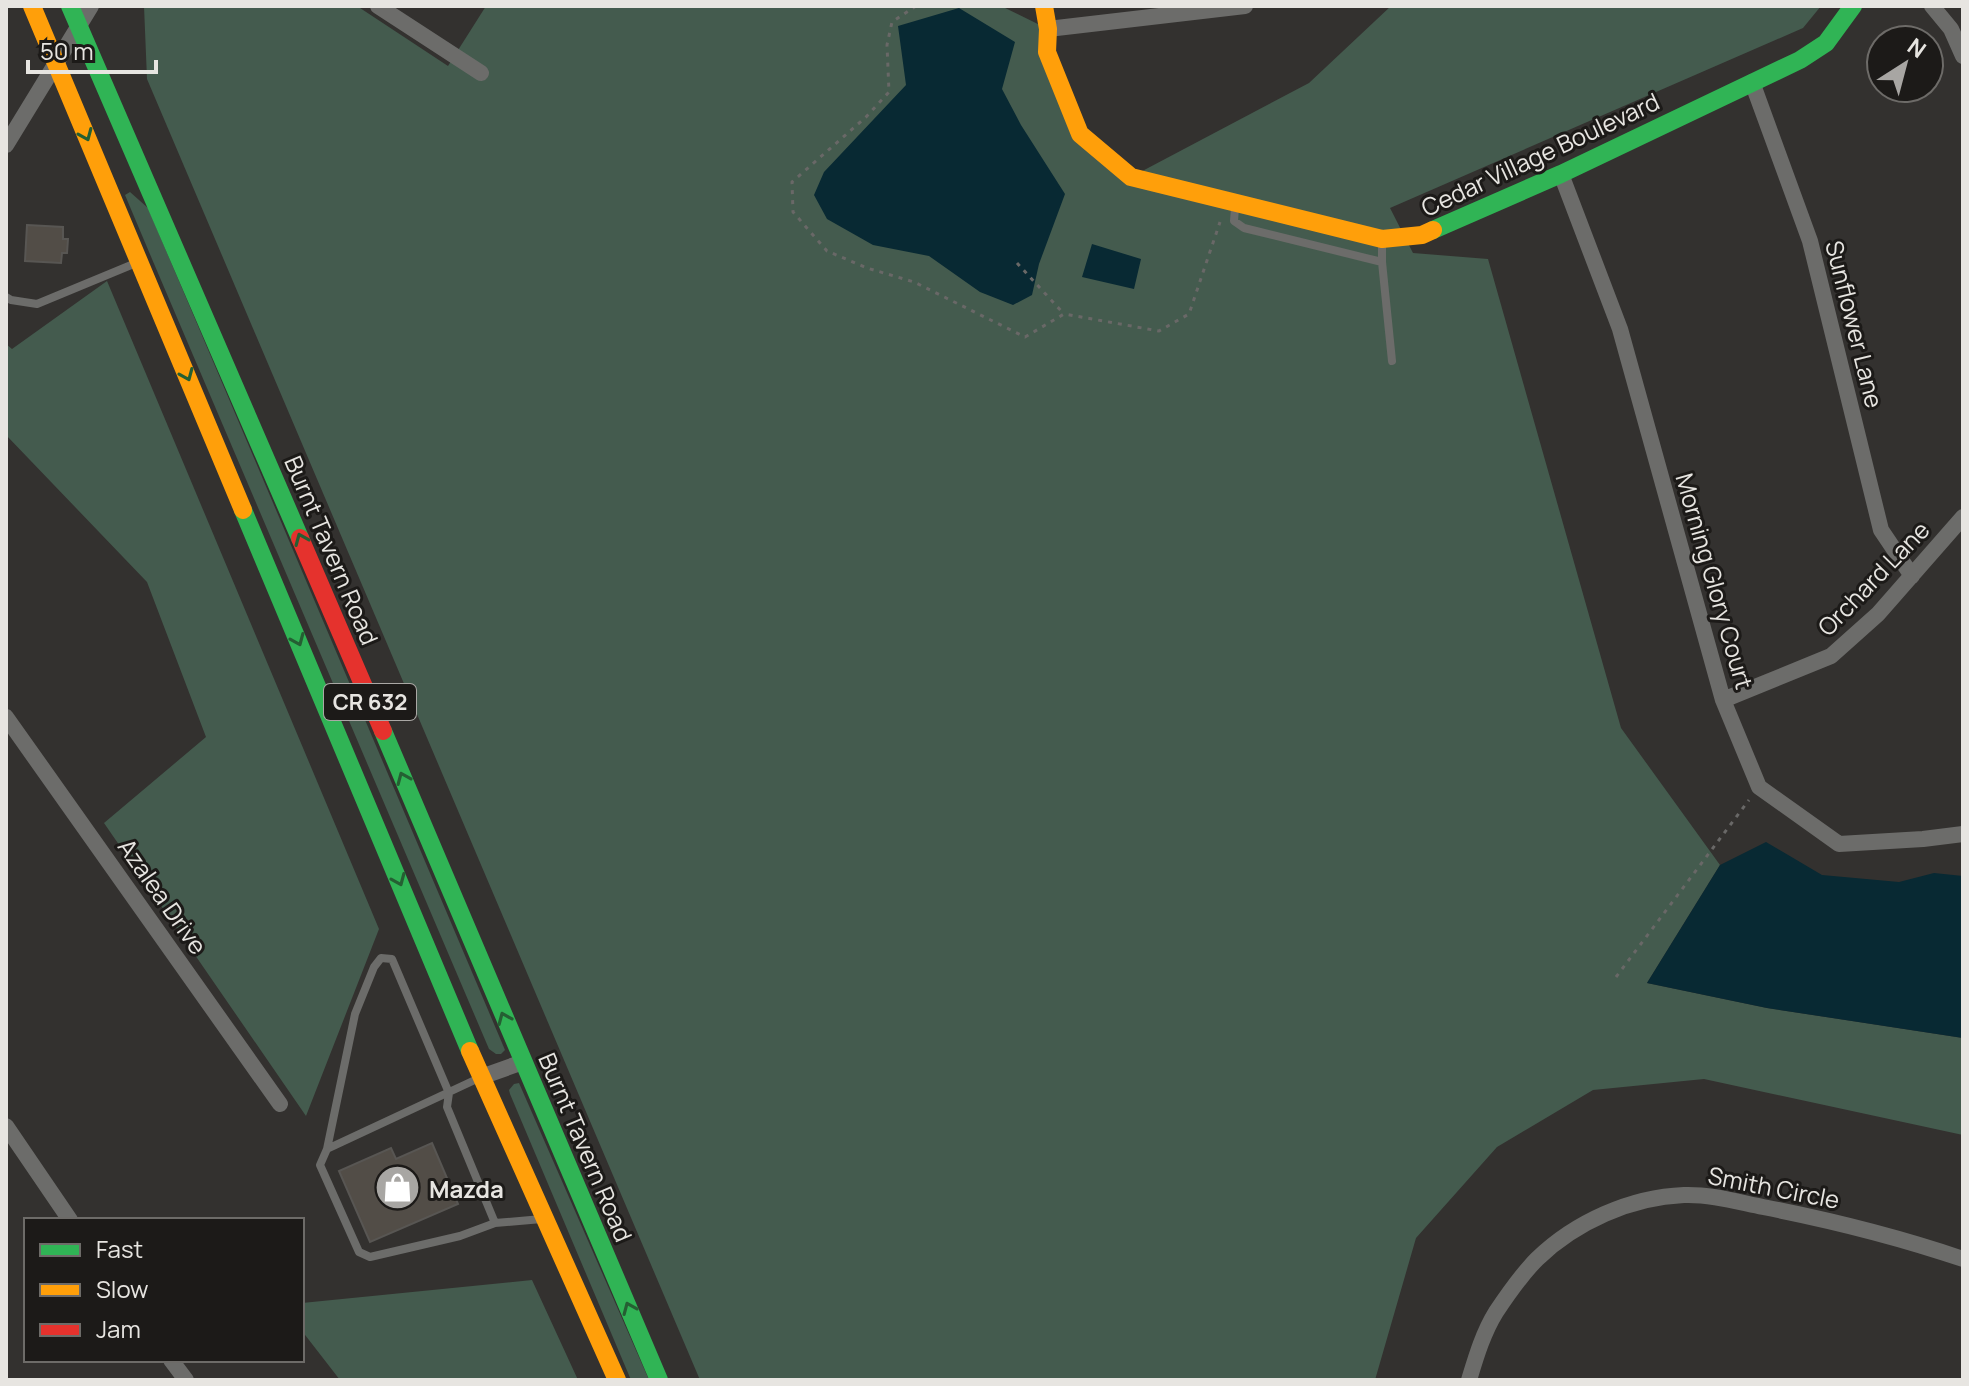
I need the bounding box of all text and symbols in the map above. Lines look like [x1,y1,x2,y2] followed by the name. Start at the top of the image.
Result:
[28,24,156,74] scale bar
[1865,24,1945,104] north arrow
[1902,31,1932,65] text: N
[40,34,94,67] text: 50 m
[1416,84,1664,224] street label: Cedar Village Boulevard
[77,127,93,141] one-way arrow
[1818,237,1892,411] street label: Sunflower Lane
[178,366,194,381] one-way arrow
[277,451,387,649] street label: Burnt Tavern Road
[1668,469,1762,693] street label: Morning Glory Court
[1810,513,1936,643] street label: Orchard Lane
[294,533,310,547] one-way arrow
[289,632,305,646] one-way arrow
[324,684,416,720] road number: CR 632
[396,772,412,786] one-way arrow
[111,832,215,960] street label: Azalea Drive
[389,872,405,886] one-way arrow
[498,1012,514,1026] one-way arrow
[531,1048,641,1246] street label: Burnt Tavern Road
[1705,1158,1843,1216] street label: Smith Circle
[374,1164,422,1212] shop icon: Mazda
[429,1172,504,1205] place label: Mazda
[24,1218,304,1362] legend
[96,1232,143,1265] text: Fast
[96,1272,149,1305] text: Slow
[622,1302,638,1316] one-way arrow
[96,1312,141,1345] text: Jam

